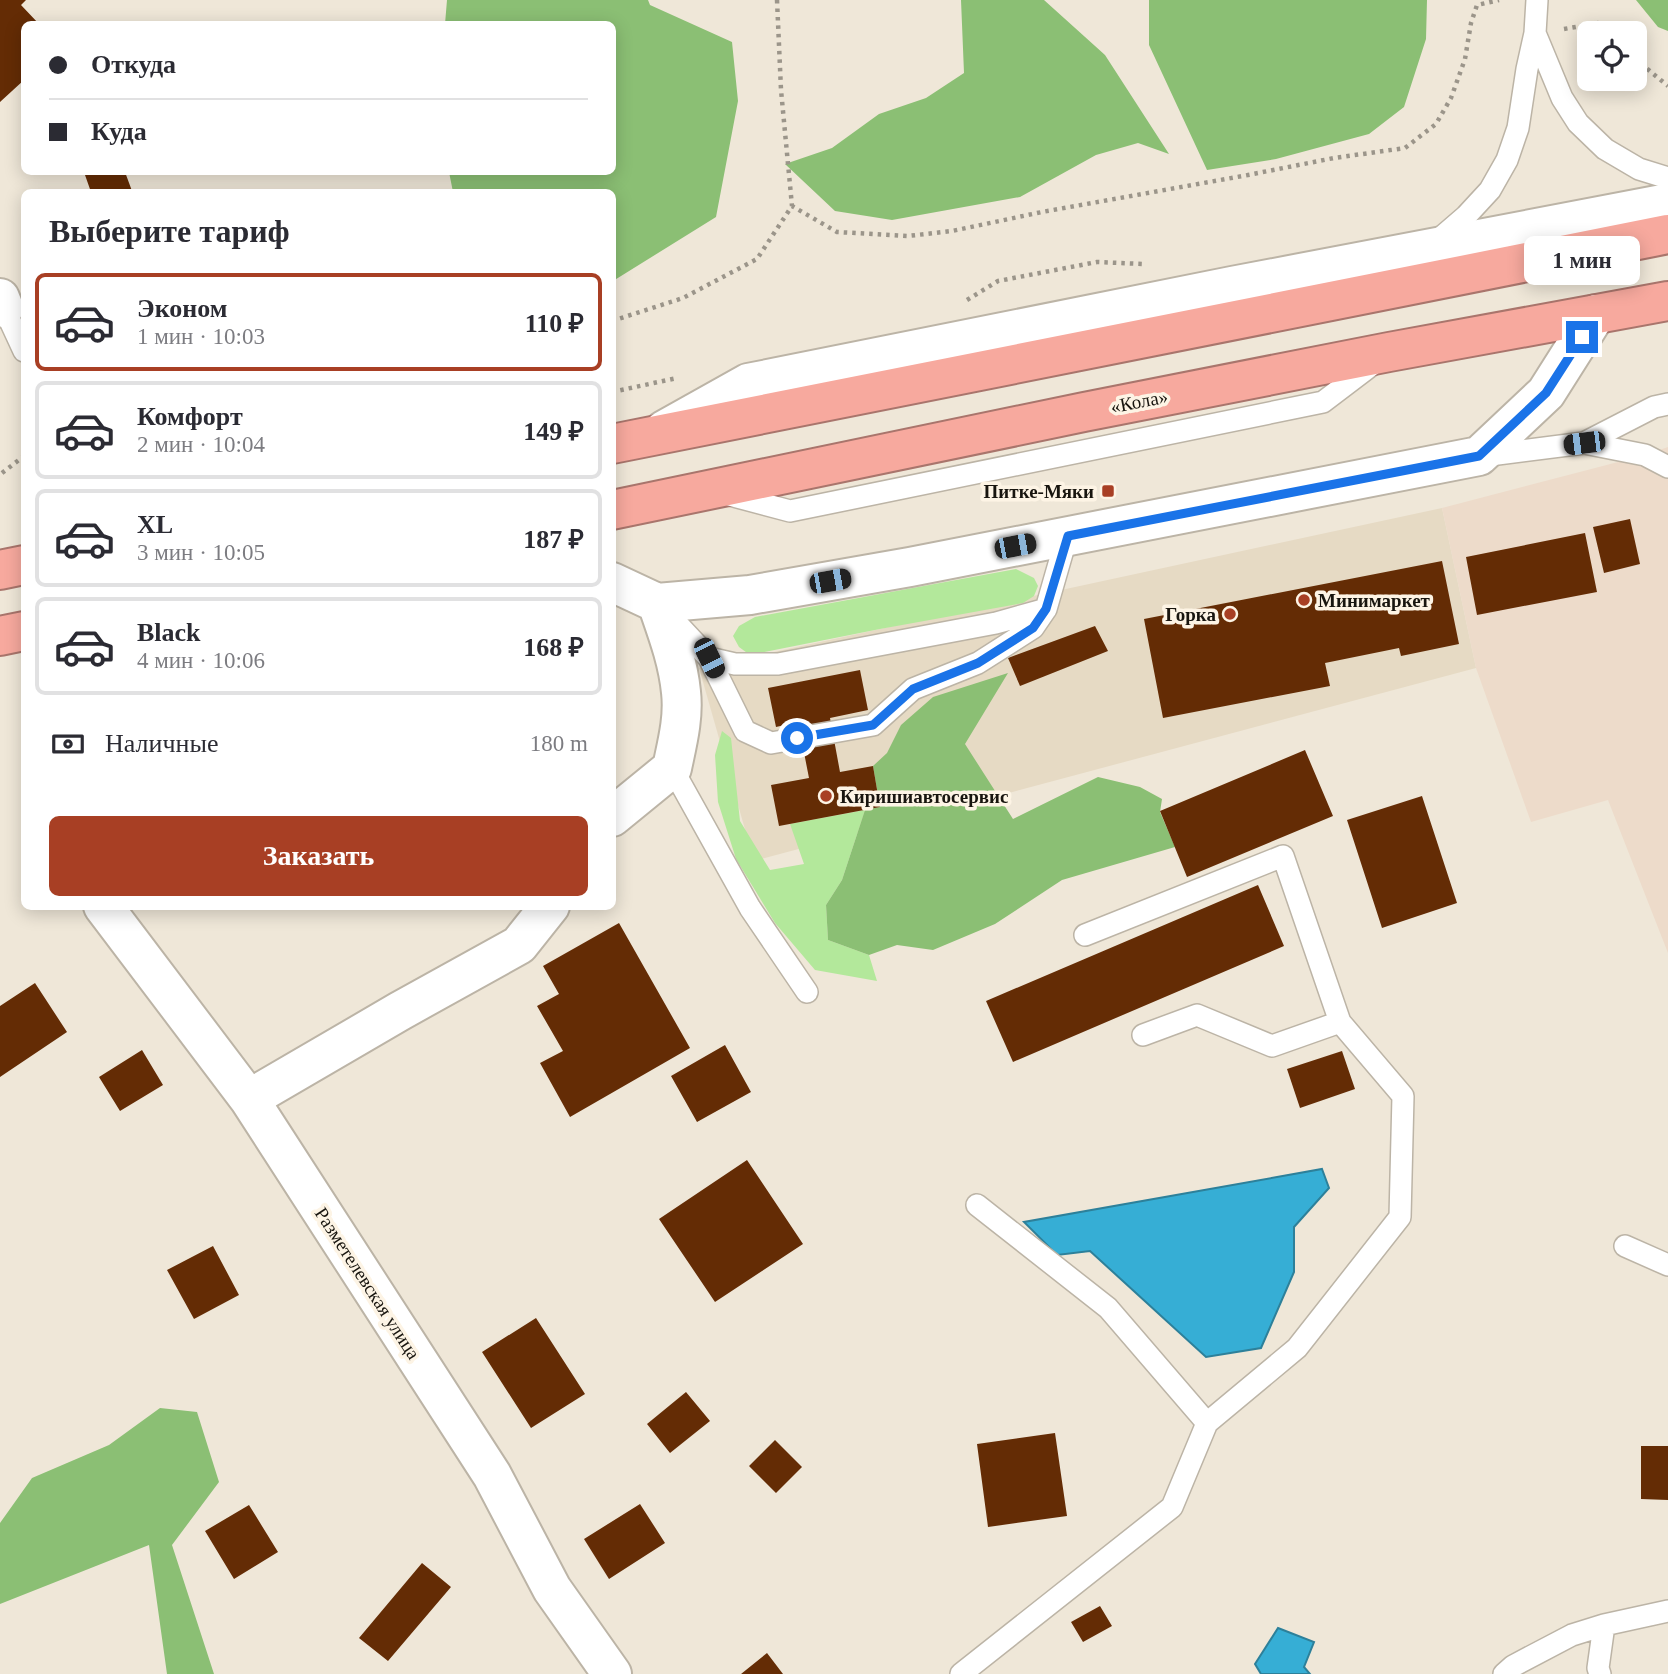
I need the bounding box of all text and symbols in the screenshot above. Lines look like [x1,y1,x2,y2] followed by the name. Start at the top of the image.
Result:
[1577,21,1647,91] map controls
[1577,21,1647,91] button: locate
[91,50,176,79] text: Откуда
[91,117,147,146] text: Куда
[49,213,290,249] text: Выберите тариф
[1524,236,1640,284] callout: 1 мин
[1552,248,1612,273] text: 1 мин
[53,291,116,354] icon: car
[137,294,227,323] text: Эконом
[525,309,584,338] text: 110 ₽
[1566,321,1598,353] route end
[137,324,265,349] text: 1 мин · 10:03
[1109,386,1170,417] street label: «Кола»
[53,399,116,462] icon: car
[137,402,243,431] text: Комфорт
[523,417,584,446] text: 149 ₽
[1562,430,1607,456] car
[137,432,265,457] text: 2 мин · 10:04
[984,481,1094,502] place label: Питке-Мяки
[1100,483,1116,499] marker: Питке-Мяки
[53,507,116,570] icon: car
[137,510,173,539] text: XL
[523,525,584,554] text: 187 ₽
[993,532,1038,560] car
[137,540,265,565] text: 3 мин · 10:05
[808,567,853,595] car
[1318,590,1431,611] place label: Минимаркет
[1296,592,1312,608] marker: Минимаркет
[1165,604,1216,625] place label: Горка
[1222,606,1238,622] marker: Горка
[53,615,116,678] icon: car
[137,618,201,647] text: Black
[523,633,584,662] text: 168 ₽
[691,635,728,681] car
[137,648,265,673] text: 4 мин · 10:06
[781,722,813,754] route start
[49,725,87,763] icon: cash
[105,729,218,758] text: Наличные
[530,731,588,756] text: 180 m
[840,786,1008,807] place label: Киришиавтосервис
[818,788,834,804] marker: Киришиавтосервис
[49,816,588,896] button: Заказать
[311,1204,425,1363] street label: Разметелевская улица

